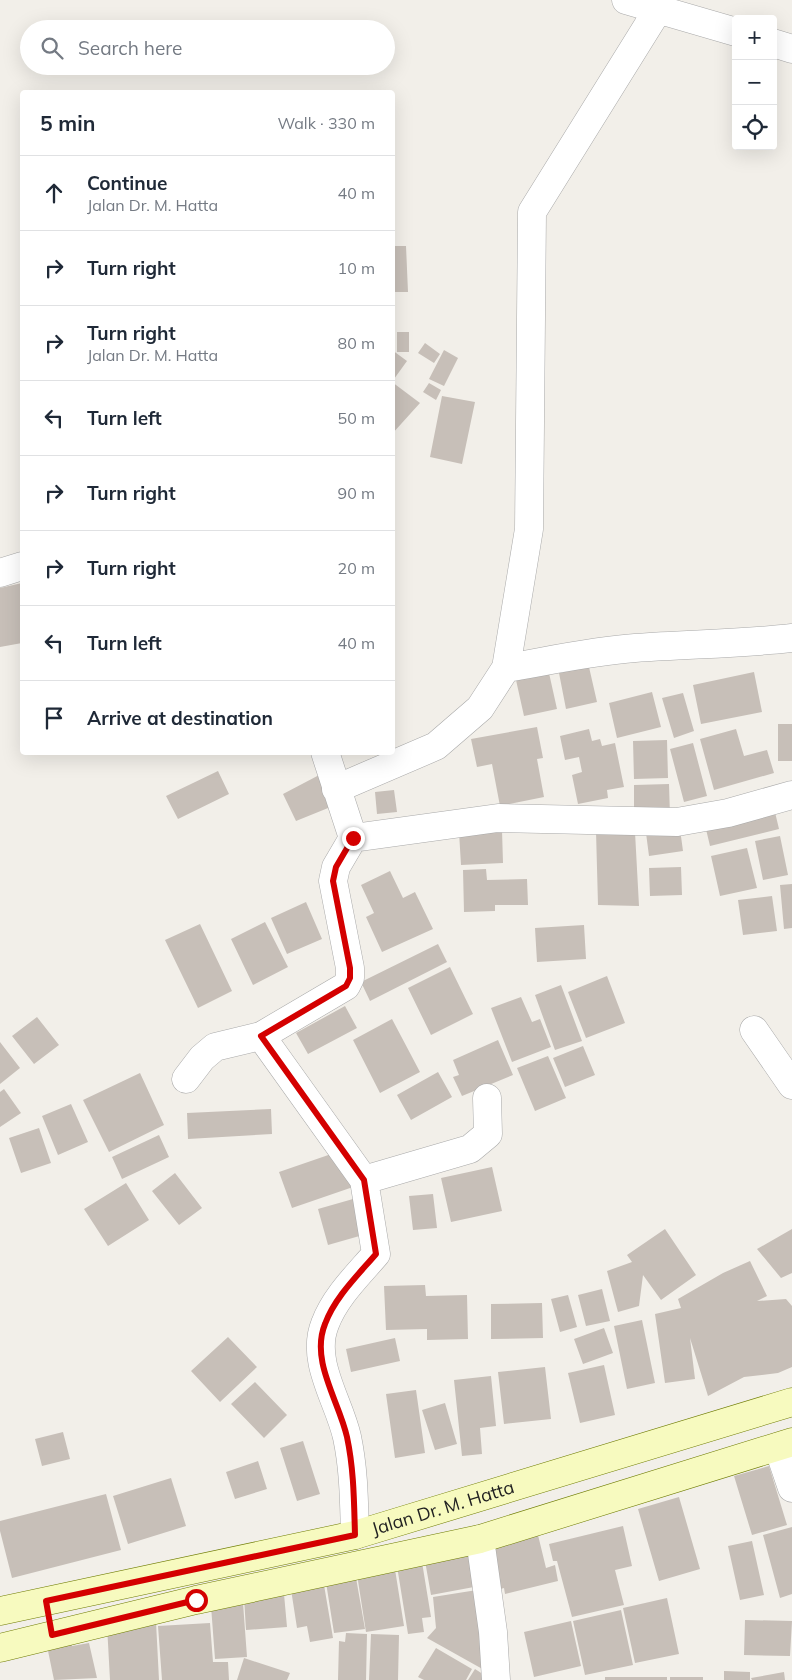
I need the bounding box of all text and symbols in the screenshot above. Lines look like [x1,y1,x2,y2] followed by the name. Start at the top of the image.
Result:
[732,15,777,150] map controls
[732,15,777,60] button: +
[20,20,395,75] search box
[38,34,66,62] icon: search
[78,36,182,60] text: Search here
[732,60,777,105] button: −
[732,105,777,150] button: locate
[40,110,95,136] text: 5 min
[277,113,375,133] text: Walk · 330 m
[87,171,167,195] text: Continue
[40,179,68,207] icon: ahead
[338,183,375,203] text: 40 m
[87,195,218,215] text: Jalan Dr. M. Hatta
[40,254,68,282] icon: right
[87,256,176,280] text: Turn right
[338,258,375,278] text: 10 m
[87,321,176,345] text: Turn right
[40,329,68,357] icon: right
[338,333,375,353] text: 80 m
[87,345,218,365] text: Jalan Dr. M. Hatta
[40,404,68,432] icon: left
[87,406,162,430] text: Turn left
[338,408,375,428] text: 50 m
[40,479,68,507] icon: right
[87,481,176,505] text: Turn right
[338,483,375,503] text: 90 m
[40,554,68,582] icon: right
[87,556,176,580] text: Turn right
[338,558,375,578] text: 20 m
[40,629,68,657] icon: left
[87,631,162,655] text: Turn left
[338,633,375,653] text: 40 m
[40,704,68,732] icon: arrive
[87,706,273,730] text: Arrive at destination
[342,827,365,850] route end
[369,1475,517,1540] street label: Jalan Dr. M. Hatta
[185,1589,208,1612] route start

